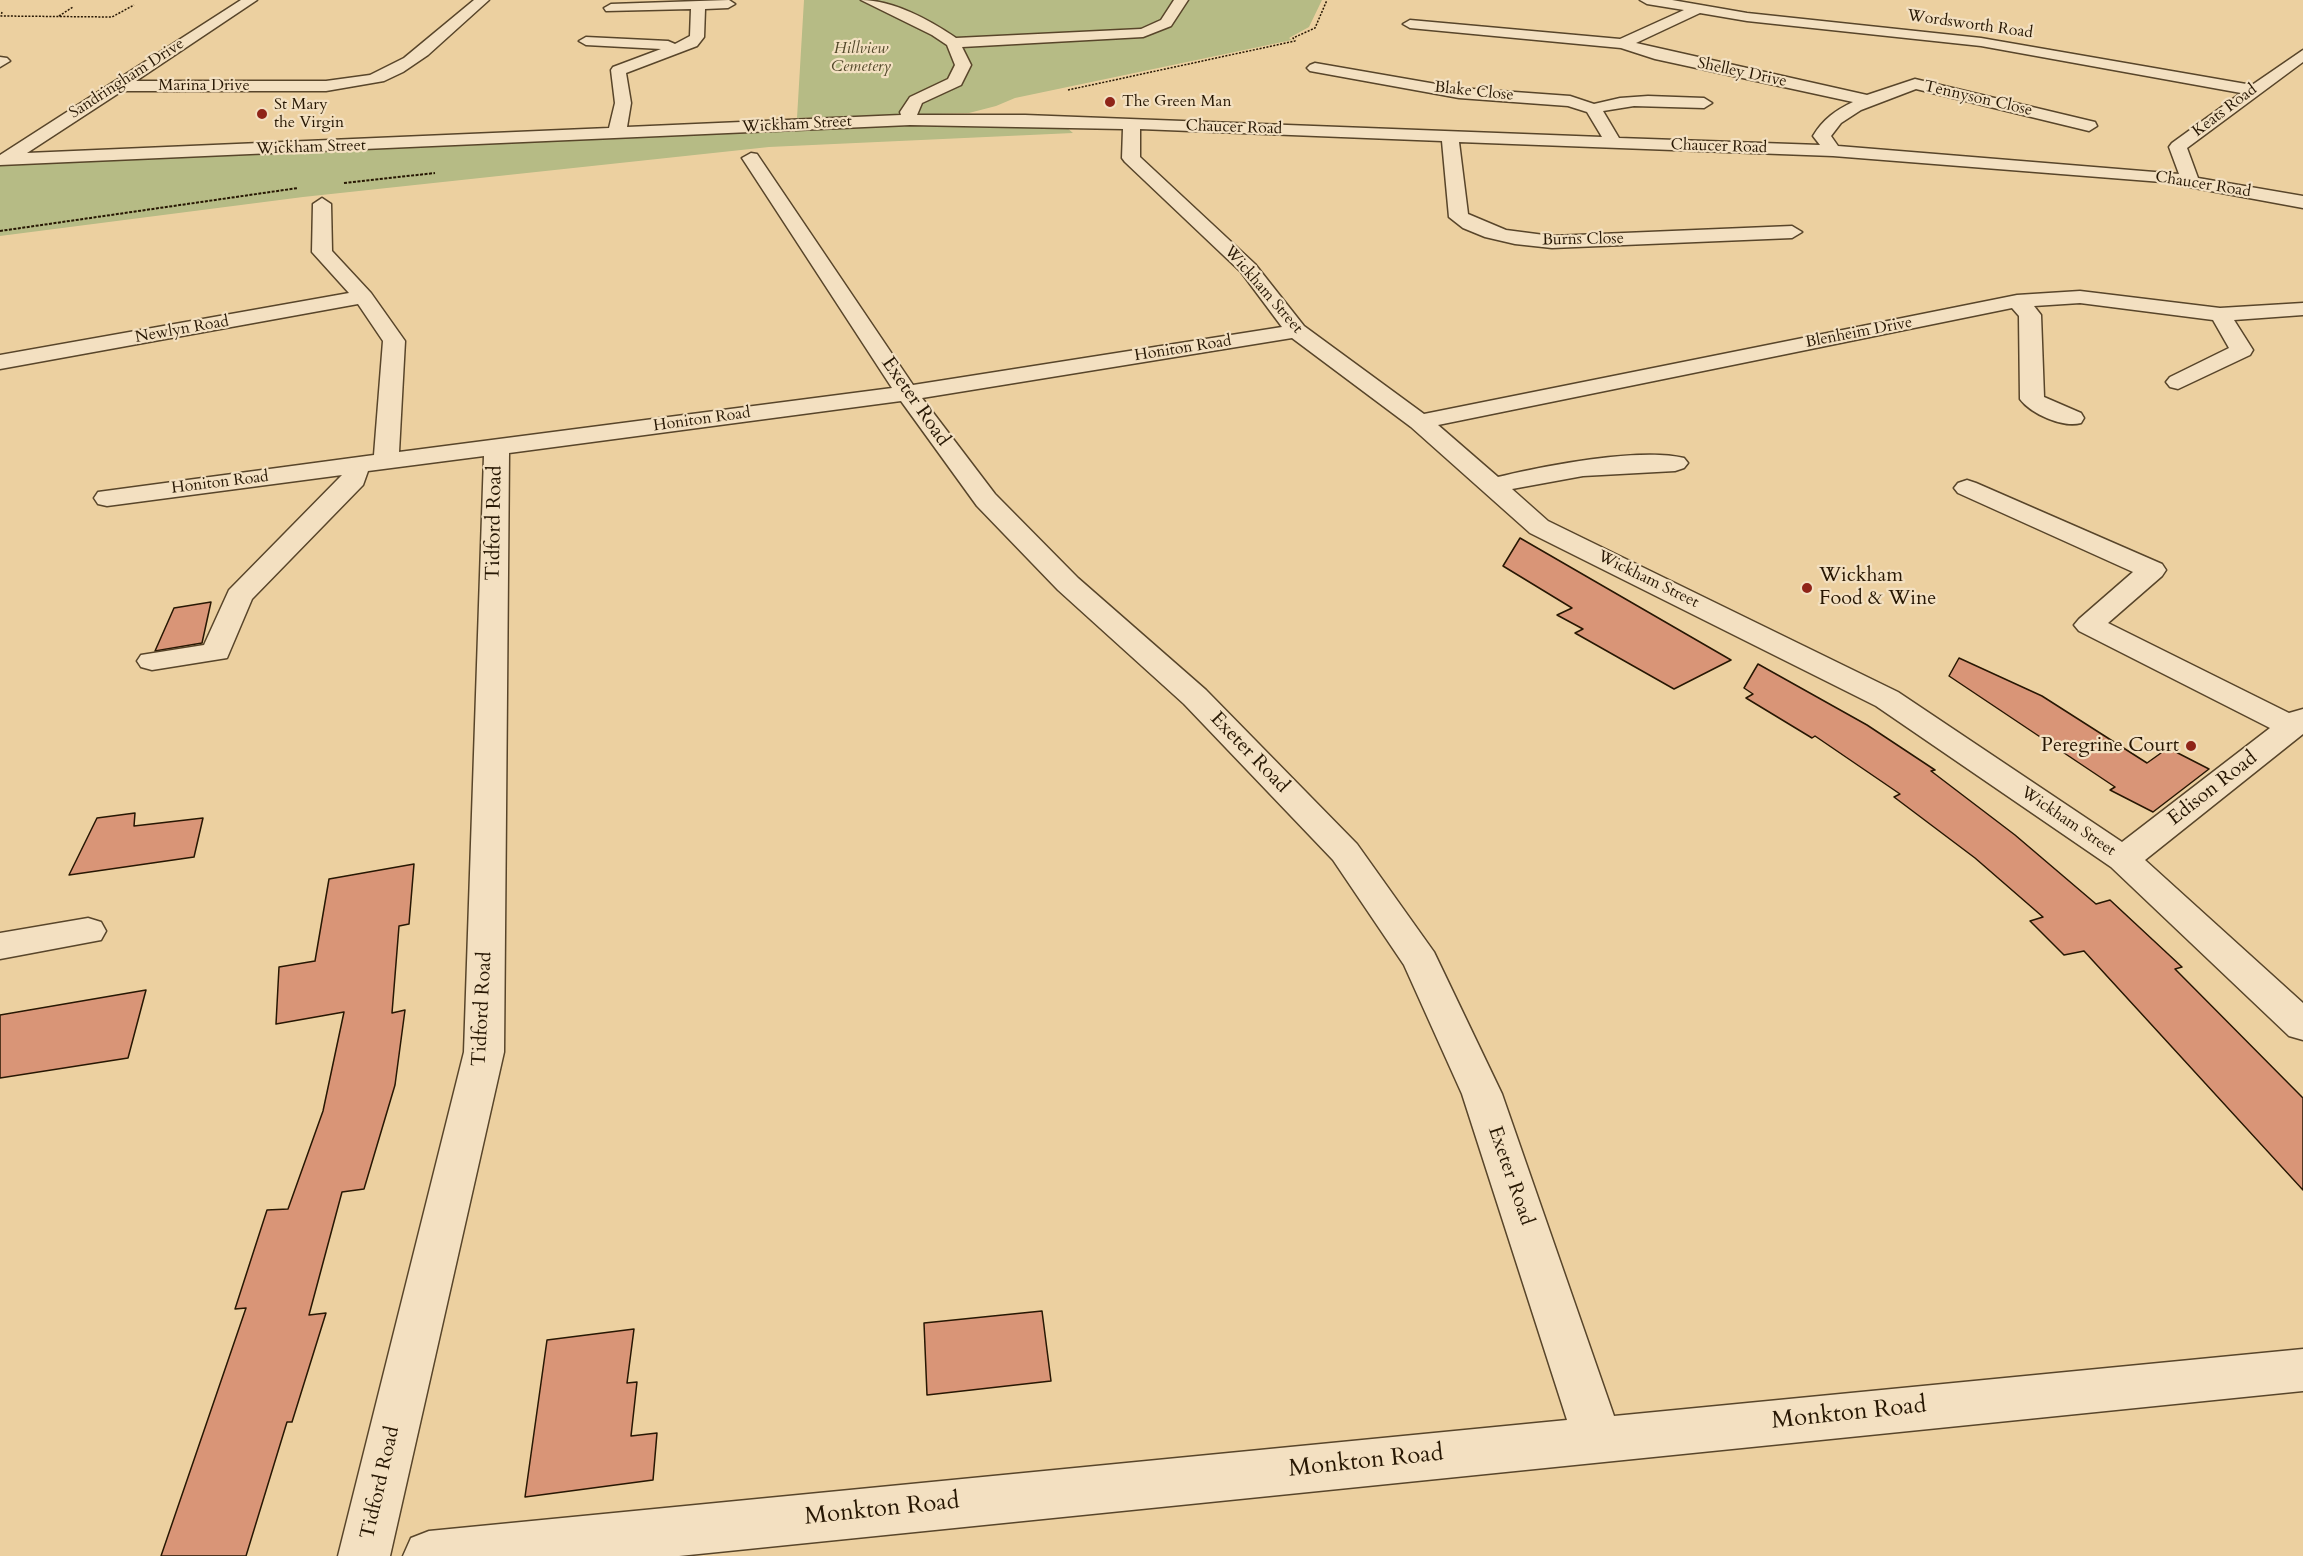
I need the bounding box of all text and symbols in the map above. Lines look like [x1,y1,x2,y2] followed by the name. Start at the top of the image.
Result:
[1906,7,2034,43] street label: Wordsworth Road
[66,35,188,123] street label: Sandringham Drive
[831,39,891,77] park label: Hillview Cemetery
[1696,54,1788,92] street label: Shelley Drive
[158,76,250,96] street label: Marina Drive
[1922,77,2034,121] street label: Tennyson Close
[1433,78,1515,106] street label: Blake Close
[2189,80,2261,142] street label: Keats Road
[1122,92,1232,112] place label: The Green Man
[274,95,344,133] place label: St Mary the Virgin
[1103,95,1117,109] marker: The Green Man
[255,107,269,121] marker: St Mary the Virgin
[742,113,852,137] street label: Wickham Street
[1185,117,1283,139] street label: Chaucer Road
[256,136,366,160] street label: Wickham Street
[1670,136,1768,158] street label: Chaucer Road
[2154,168,2252,202] street label: Chaucer Road
[1542,230,1624,250] street label: Burns Close
[1220,242,1306,338] street label: Wickham Street
[134,312,230,348] street label: Newlyn Road
[1804,313,1914,353] street label: Blenheim Drive
[1133,332,1233,366] street label: Honiton Road
[876,353,954,451] street label: Exeter Road
[652,404,752,436] street label: Honiton Road
[482,465,508,581] street label: Tidford Road
[170,468,270,498] street label: Honiton Road
[1594,547,1702,613] street label: Wickham Street
[1819,564,1936,611] place label: Wickham Food & Wine
[1800,581,1814,595] marker: Wickham Food & Wine
[1204,707,1294,799] street label: Exeter Road
[2041,734,2179,758] place label: Peregrine Court
[2184,739,2198,753] marker: Peregrine Court
[2164,747,2262,831] street label: Edison Road
[2017,783,2119,861] street label: Wickham Street
[468,951,498,1067] street label: Tidford Road
[1482,1123,1538,1229] street label: Exeter Road
[1770,1392,1928,1436] street label: Monkton Road
[356,1424,406,1542] street label: Tidford Road
[1287,1440,1445,1484] street label: Monkton Road
[803,1488,961,1532] street label: Monkton Road

